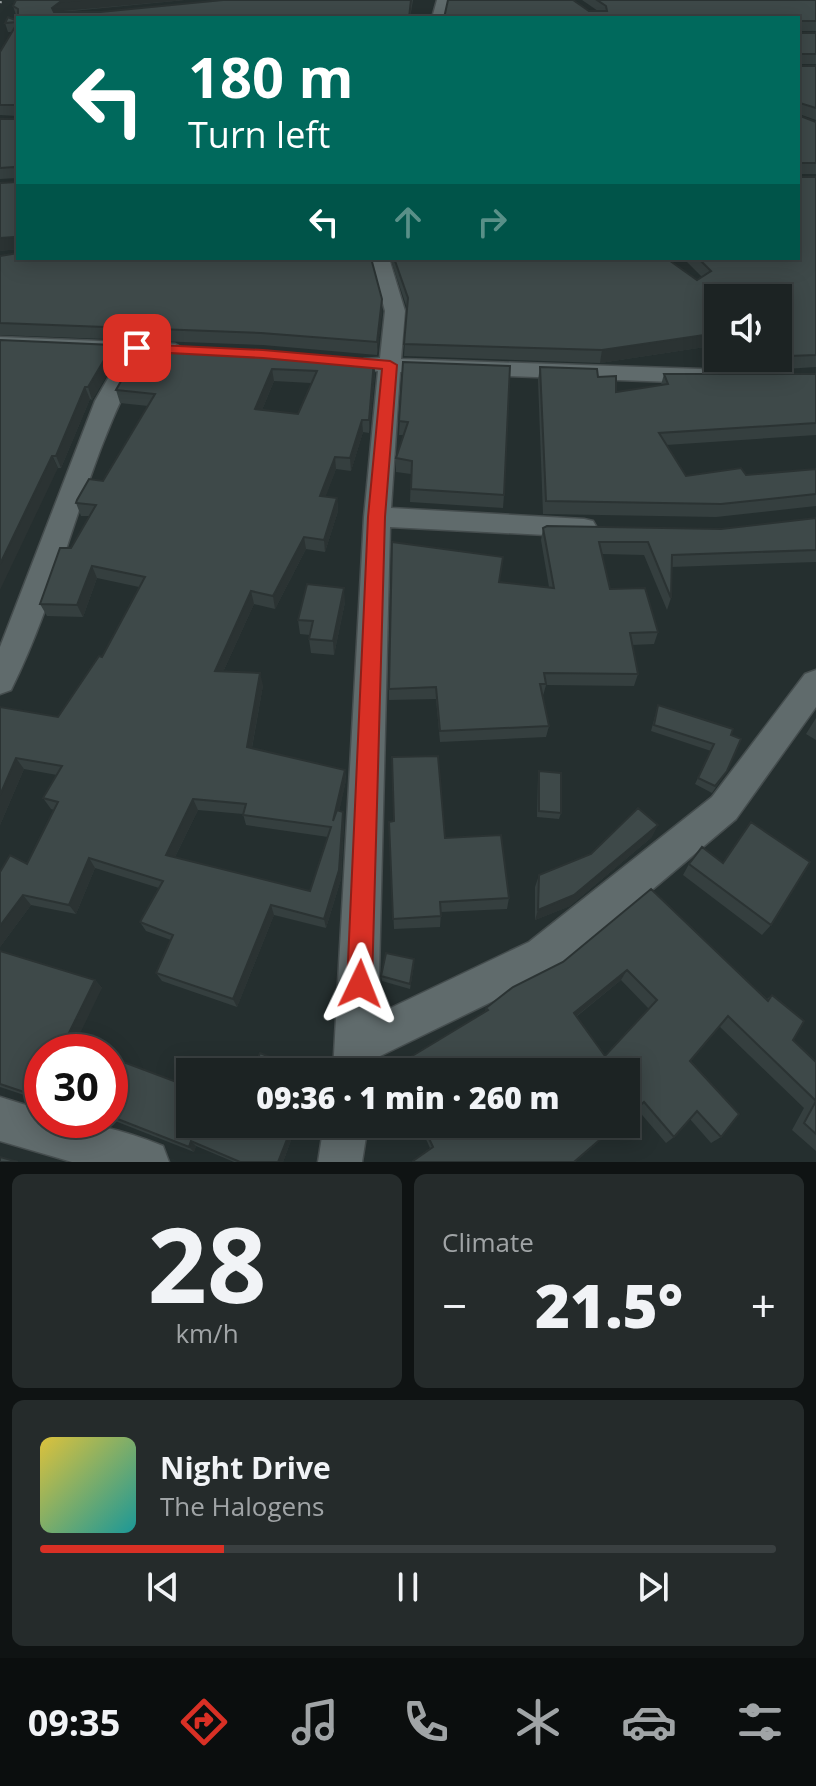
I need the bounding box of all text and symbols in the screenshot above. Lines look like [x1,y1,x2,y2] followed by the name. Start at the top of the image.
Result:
[188,38,354,114] text: 180 m
[56,48,160,152] icon: left
[188,110,330,159] text: Turn left
[302,200,346,244] icon: left
[386,200,430,244] icon: ahead
[470,200,514,244] icon: right
[704,284,792,372] map controls
[704,284,792,372] button: sound
[103,314,171,382] pin
[115,326,159,370] icon: arrive
[318,942,402,1026] position arrow
[24,1034,128,1138] speed limit sign: 30
[256,1077,560,1118] text: 09:36 · 1 min · 260 m
[148,1192,266,1333] text: 28
[442,1224,534,1260] text: Climate
[535,1264,683,1346] text: 21.5°
[442,1275,467,1335] text: −
[751,1275,776,1335] text: +
[175,1315,239,1351] text: km/h
[160,1447,331,1488] text: Night Drive
[160,1488,325,1524] text: The Halogens
[141,1565,185,1609] icon: previous
[386,1565,430,1609] icon: pause
[631,1565,675,1609] icon: next
[176,1694,232,1750] icon: directions
[287,1694,343,1750] icon: music
[398,1694,454,1750] icon: phone
[510,1694,566,1750] icon: climate
[621,1694,677,1750] icon: car
[732,1694,788,1750] icon: filters
[28,1698,120,1747] text: 09:35

